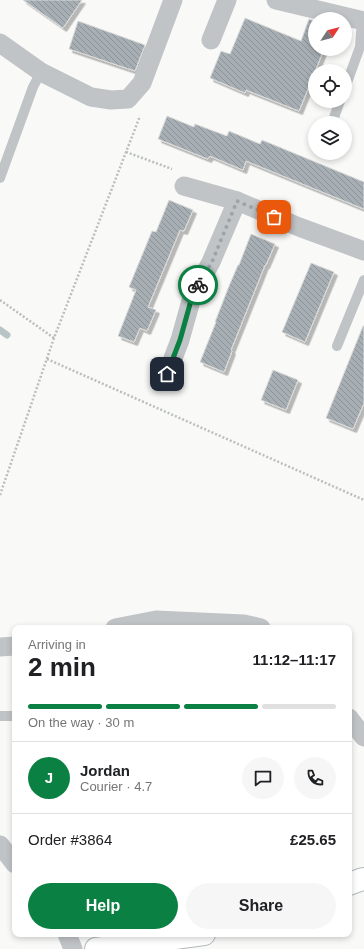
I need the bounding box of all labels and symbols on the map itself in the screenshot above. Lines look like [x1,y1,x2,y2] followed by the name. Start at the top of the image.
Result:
[308,12,352,56] north arrow
[257,200,291,234] pin
[178,265,218,305] courier
[150,357,184,391] pin

